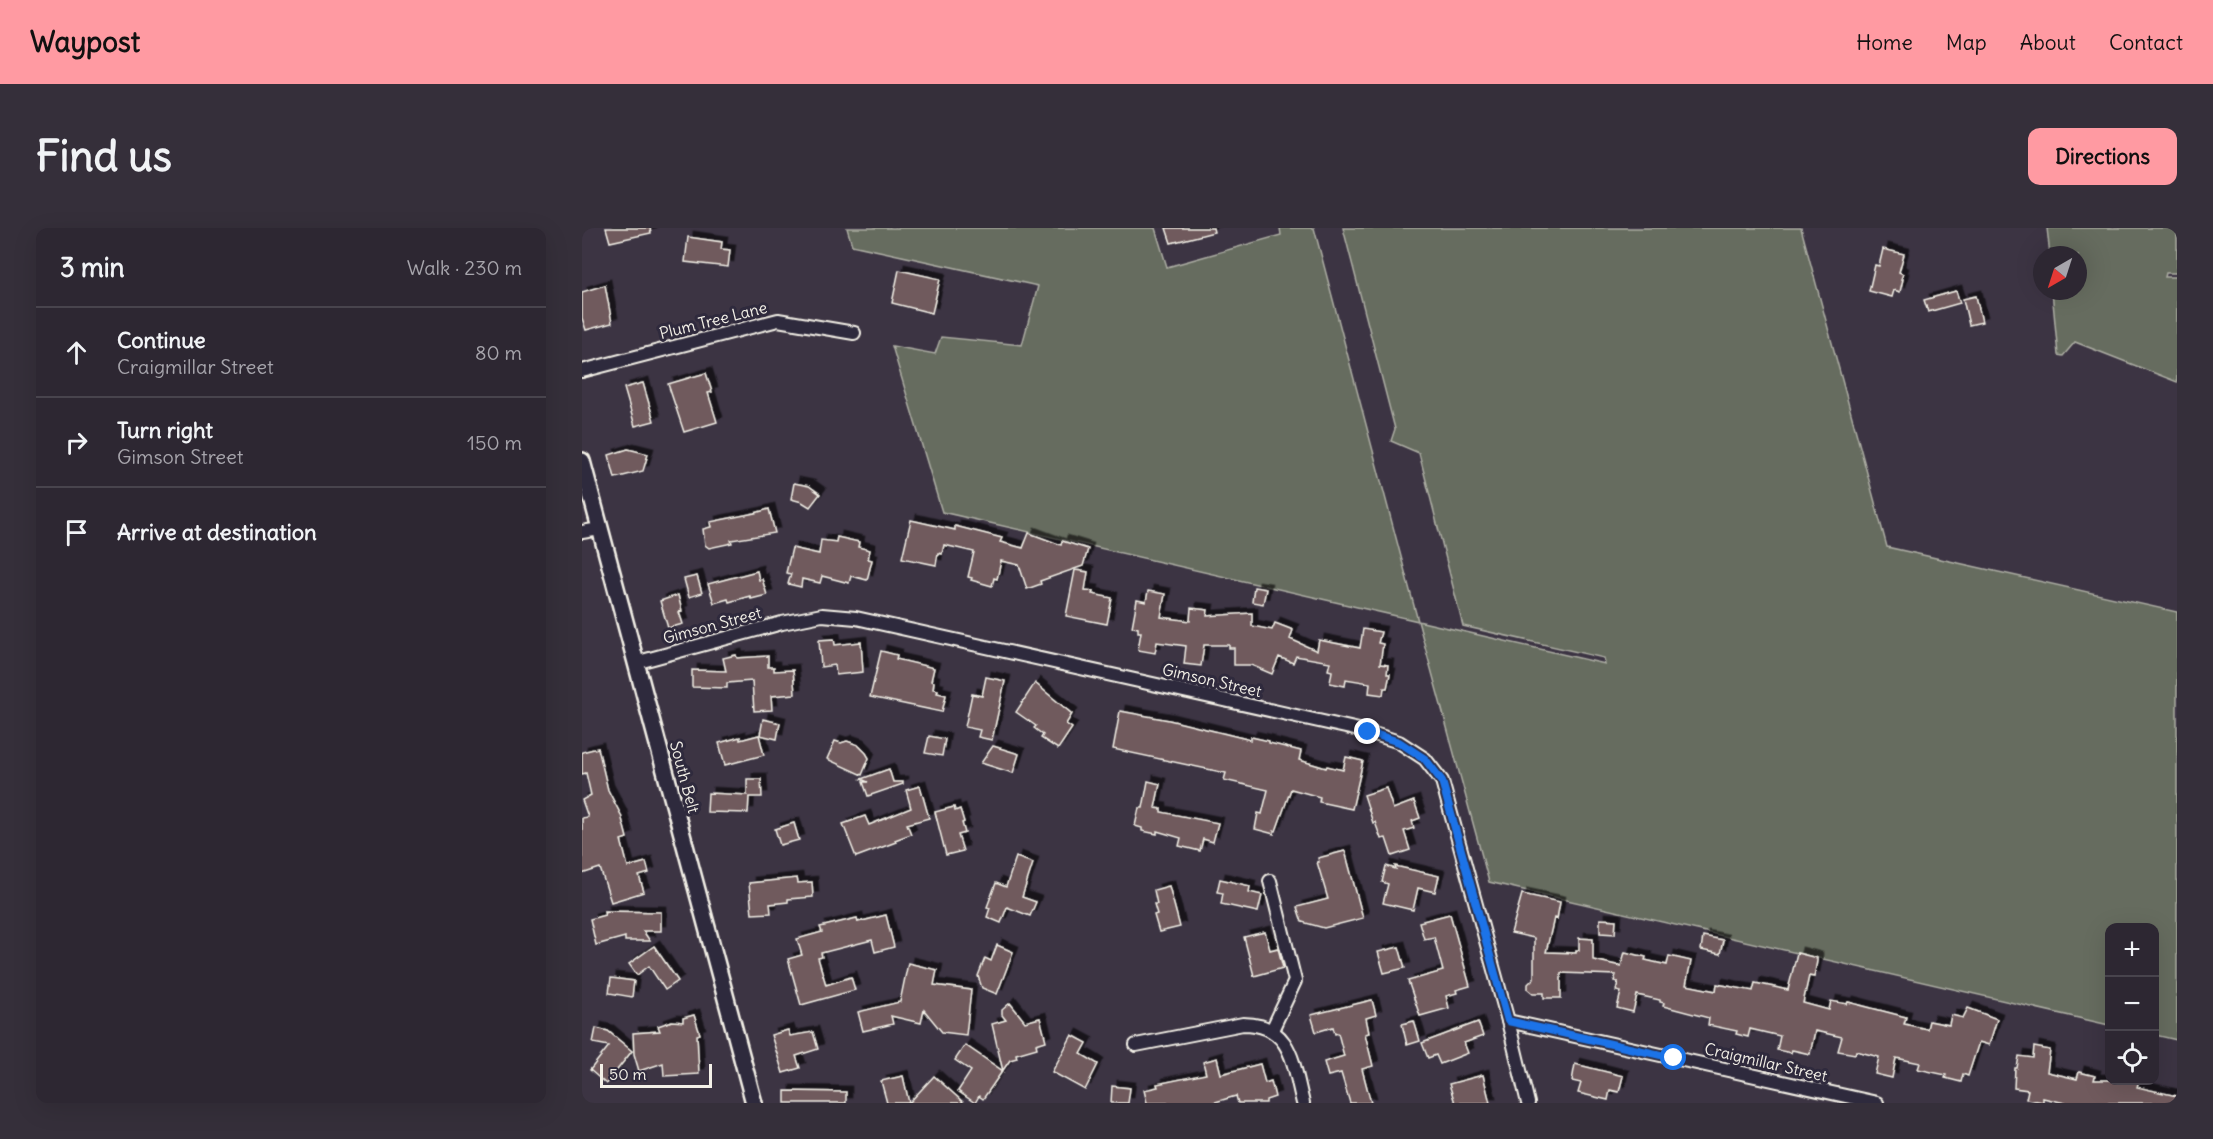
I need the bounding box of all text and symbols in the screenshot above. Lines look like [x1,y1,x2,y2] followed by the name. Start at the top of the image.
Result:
[30,24,140,60] text: Waypost
[1856,29,1913,56] text: Home
[1946,29,1987,56] text: Map
[2020,29,2076,56] text: About
[2109,29,2183,56] text: Contact
[2028,128,2177,185] button: Directions
[36,130,172,182] text: Find us
[2033,246,2087,300] north arrow
[60,251,125,284] text: 3 min
[407,255,522,280] text: Walk · 230 m
[657,297,769,343] street label: Plum Tree Lane
[117,326,206,354] text: Continue
[60,336,93,369] icon: ahead
[475,340,522,365] text: 80 m
[117,354,274,379] text: Craigmillar Street
[117,416,213,444] text: Turn right
[60,426,93,459] icon: right
[467,430,522,455] text: 150 m
[117,444,244,469] text: Gimson Street
[60,516,93,549] icon: arrive
[117,518,317,546] text: Arrive at destination
[661,602,764,648] street label: Gimson Street
[1160,659,1264,701] street label: Gimson Street
[1354,718,1380,744] route end
[666,739,704,816] street label: South Belt
[2105,923,2159,1085] map controls
[2105,923,2159,977] button: +
[2105,977,2159,1031] button: −
[2105,1031,2159,1085] button: locate
[1703,1038,1830,1086] street label: Craigmillar Street
[1660,1044,1686,1070] route start
[600,1061,712,1088] scale bar
[609,1064,647,1084] text: 50 m

